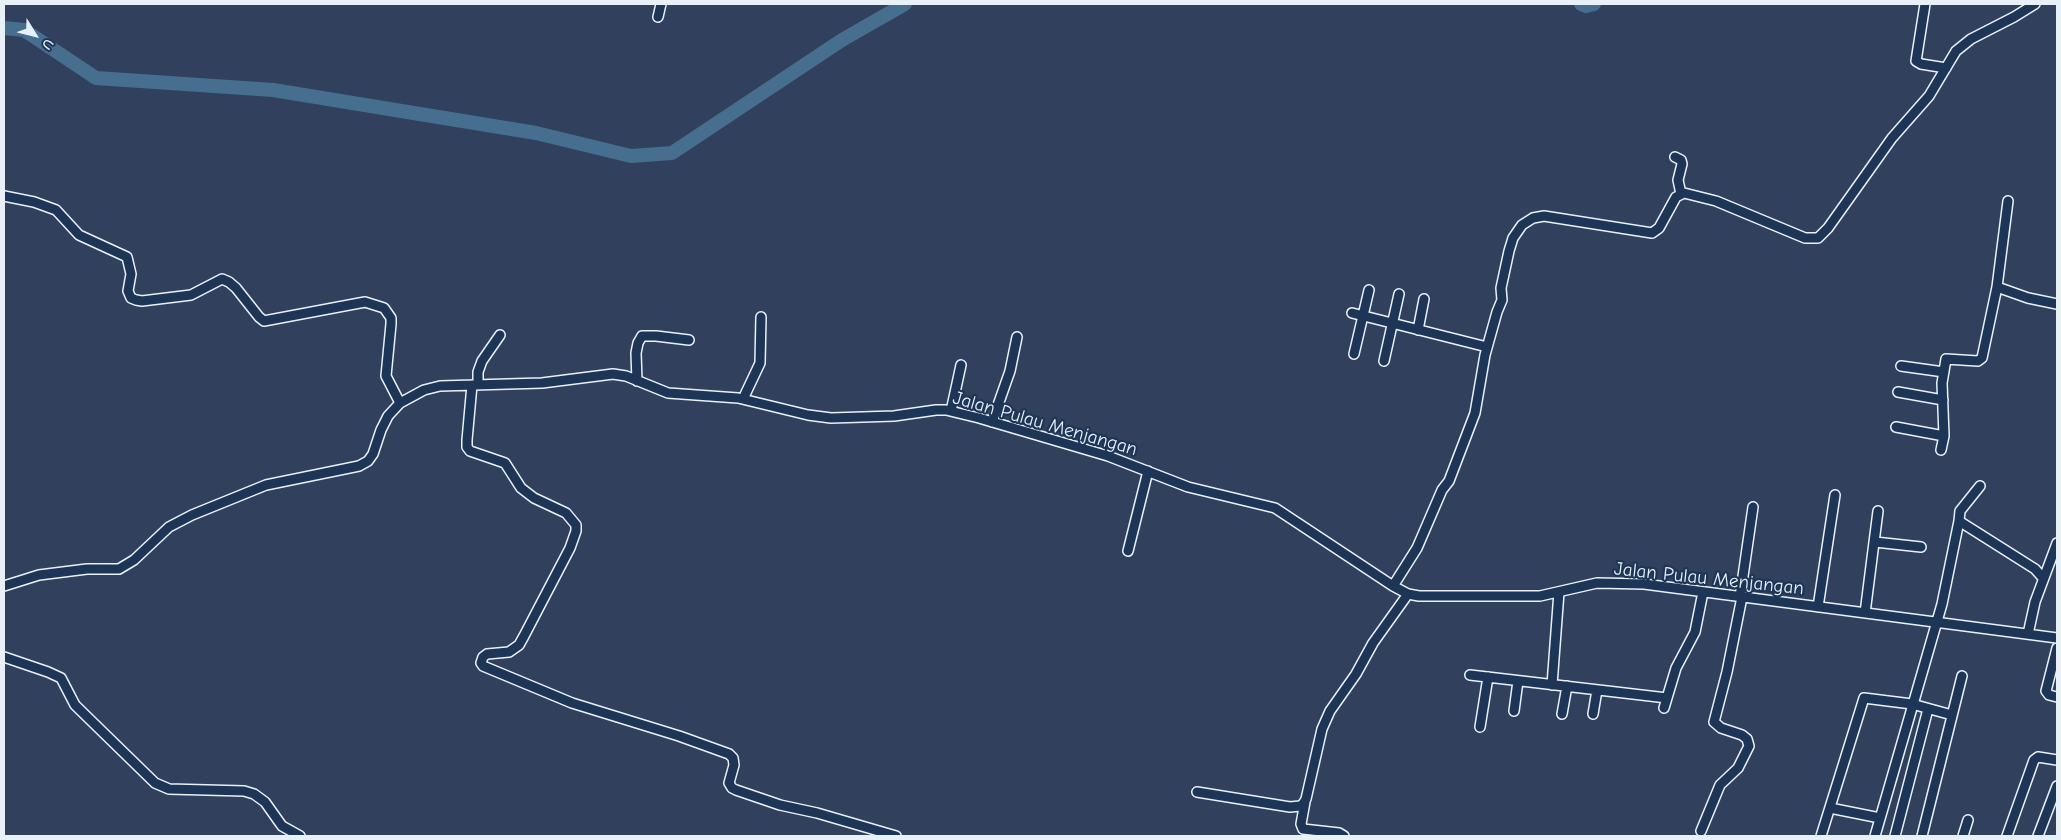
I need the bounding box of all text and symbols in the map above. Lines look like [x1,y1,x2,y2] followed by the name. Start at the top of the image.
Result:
[10,10,60,60] north arrow
[38,35,57,53] text: U
[950,387,1140,461] street label: Jalan Pulau Menjangan
[1613,558,1805,600] street label: Jalan Pulau Menjangan

